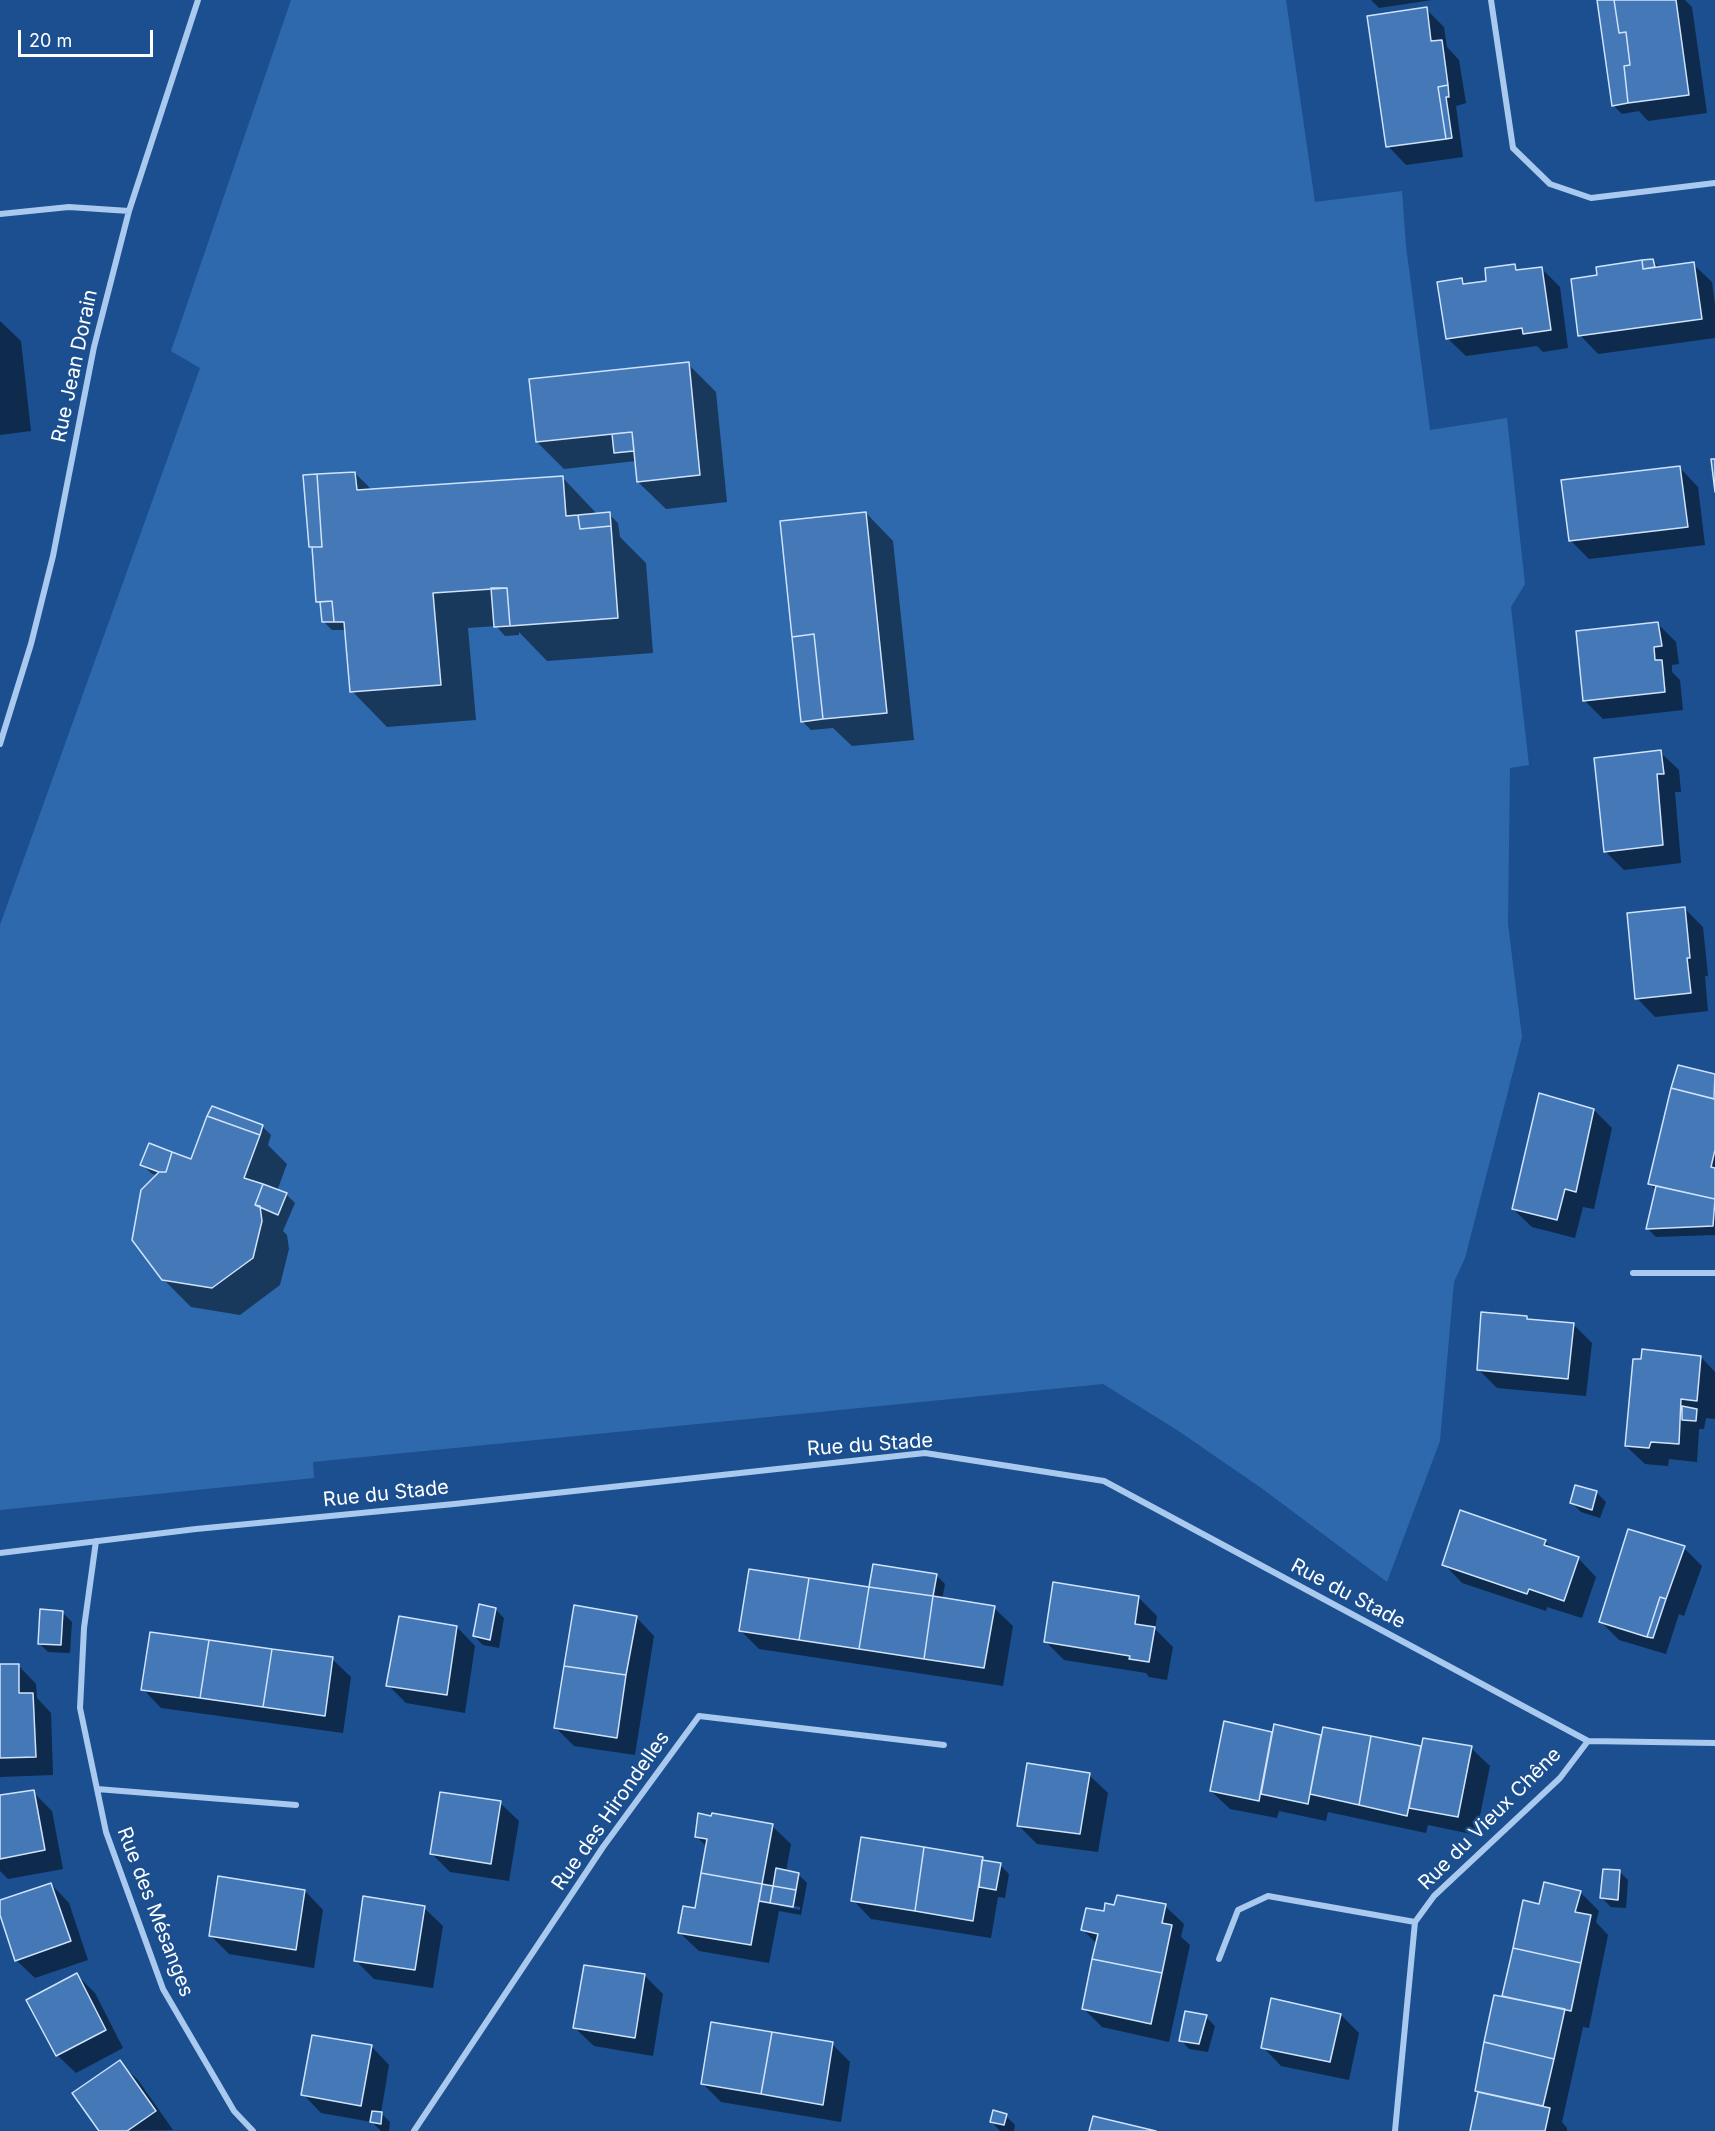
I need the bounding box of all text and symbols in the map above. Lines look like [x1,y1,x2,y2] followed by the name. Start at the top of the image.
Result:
[21,18,156,56] scale bar
[29,30,72,51] text: 20 m
[47,287,103,445] street label: Rue Jean Dorain
[806,1429,934,1461] street label: Rue du Stade
[322,1475,450,1513] street label: Rue du Stade
[1287,1554,1409,1634] street label: Rue du Stade
[547,1727,675,1895] street label: Rue des Hirondelles
[1414,1743,1566,1895] street label: Rue du Vieux Chêne
[112,1824,198,2000] street label: Rue des Mésanges

